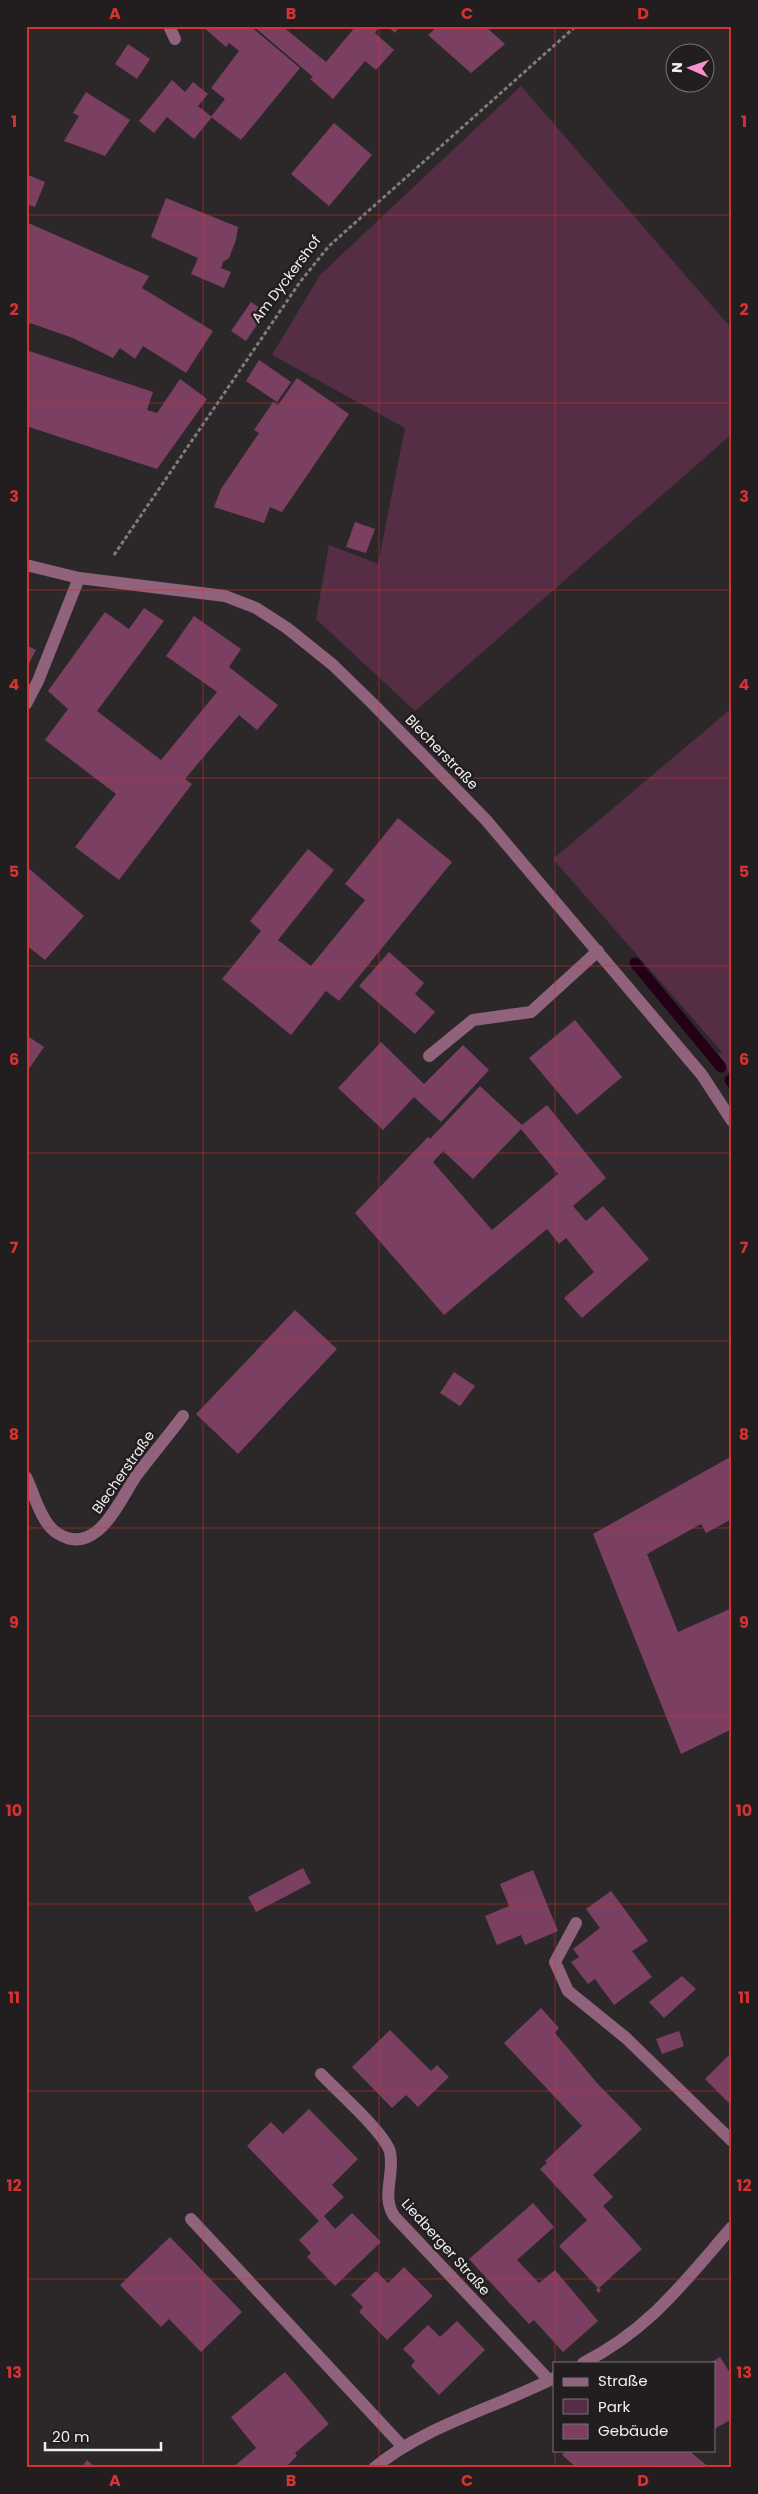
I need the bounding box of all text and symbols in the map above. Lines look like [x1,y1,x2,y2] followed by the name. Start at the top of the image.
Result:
[109,2,121,25] text: A
[286,2,296,25] text: B
[461,2,473,25] text: C
[637,2,649,25] text: D
[666,42,716,92] north arrow
[667,62,687,73] text: N
[11,110,17,133] text: 1
[741,110,747,133] text: 1
[246,231,326,327] street label: Am Dyckershof
[9,298,19,321] text: 2
[739,298,749,321] text: 2
[9,485,19,508] text: 3
[739,485,749,508] text: 3
[9,673,20,696] text: 4
[739,673,750,696] text: 4
[401,710,483,794] street label: Blecherstraße
[9,860,19,883] text: 5
[739,860,749,883] text: 5
[9,1048,19,1071] text: 6
[739,1048,749,1071] text: 6
[10,1236,19,1259] text: 7
[740,1236,749,1259] text: 7
[9,1423,19,1446] text: 8
[739,1423,749,1446] text: 8
[87,1426,159,1518] street label: Blecherstraße
[9,1611,19,1634] text: 9
[739,1611,749,1634] text: 9
[6,1799,22,1822] text: 10
[736,1799,752,1822] text: 10
[8,1986,20,2009] text: 11
[738,1986,750,2009] text: 11
[6,2174,22,2197] text: 12
[736,2174,752,2197] text: 12
[397,2194,495,2300] street label: Liedberger Straße
[6,2361,22,2384] text: 13
[736,2361,752,2384] text: 13
[553,2362,716,2452] legend
[598,2370,648,2391] text: Straße
[598,2396,630,2417] text: Park
[45,2419,161,2451] scale bar
[598,2420,668,2441] text: Gebäude
[52,2426,90,2447] text: 20 m
[109,2469,121,2492] text: A
[286,2469,296,2492] text: B
[461,2469,473,2492] text: C
[637,2469,649,2492] text: D

